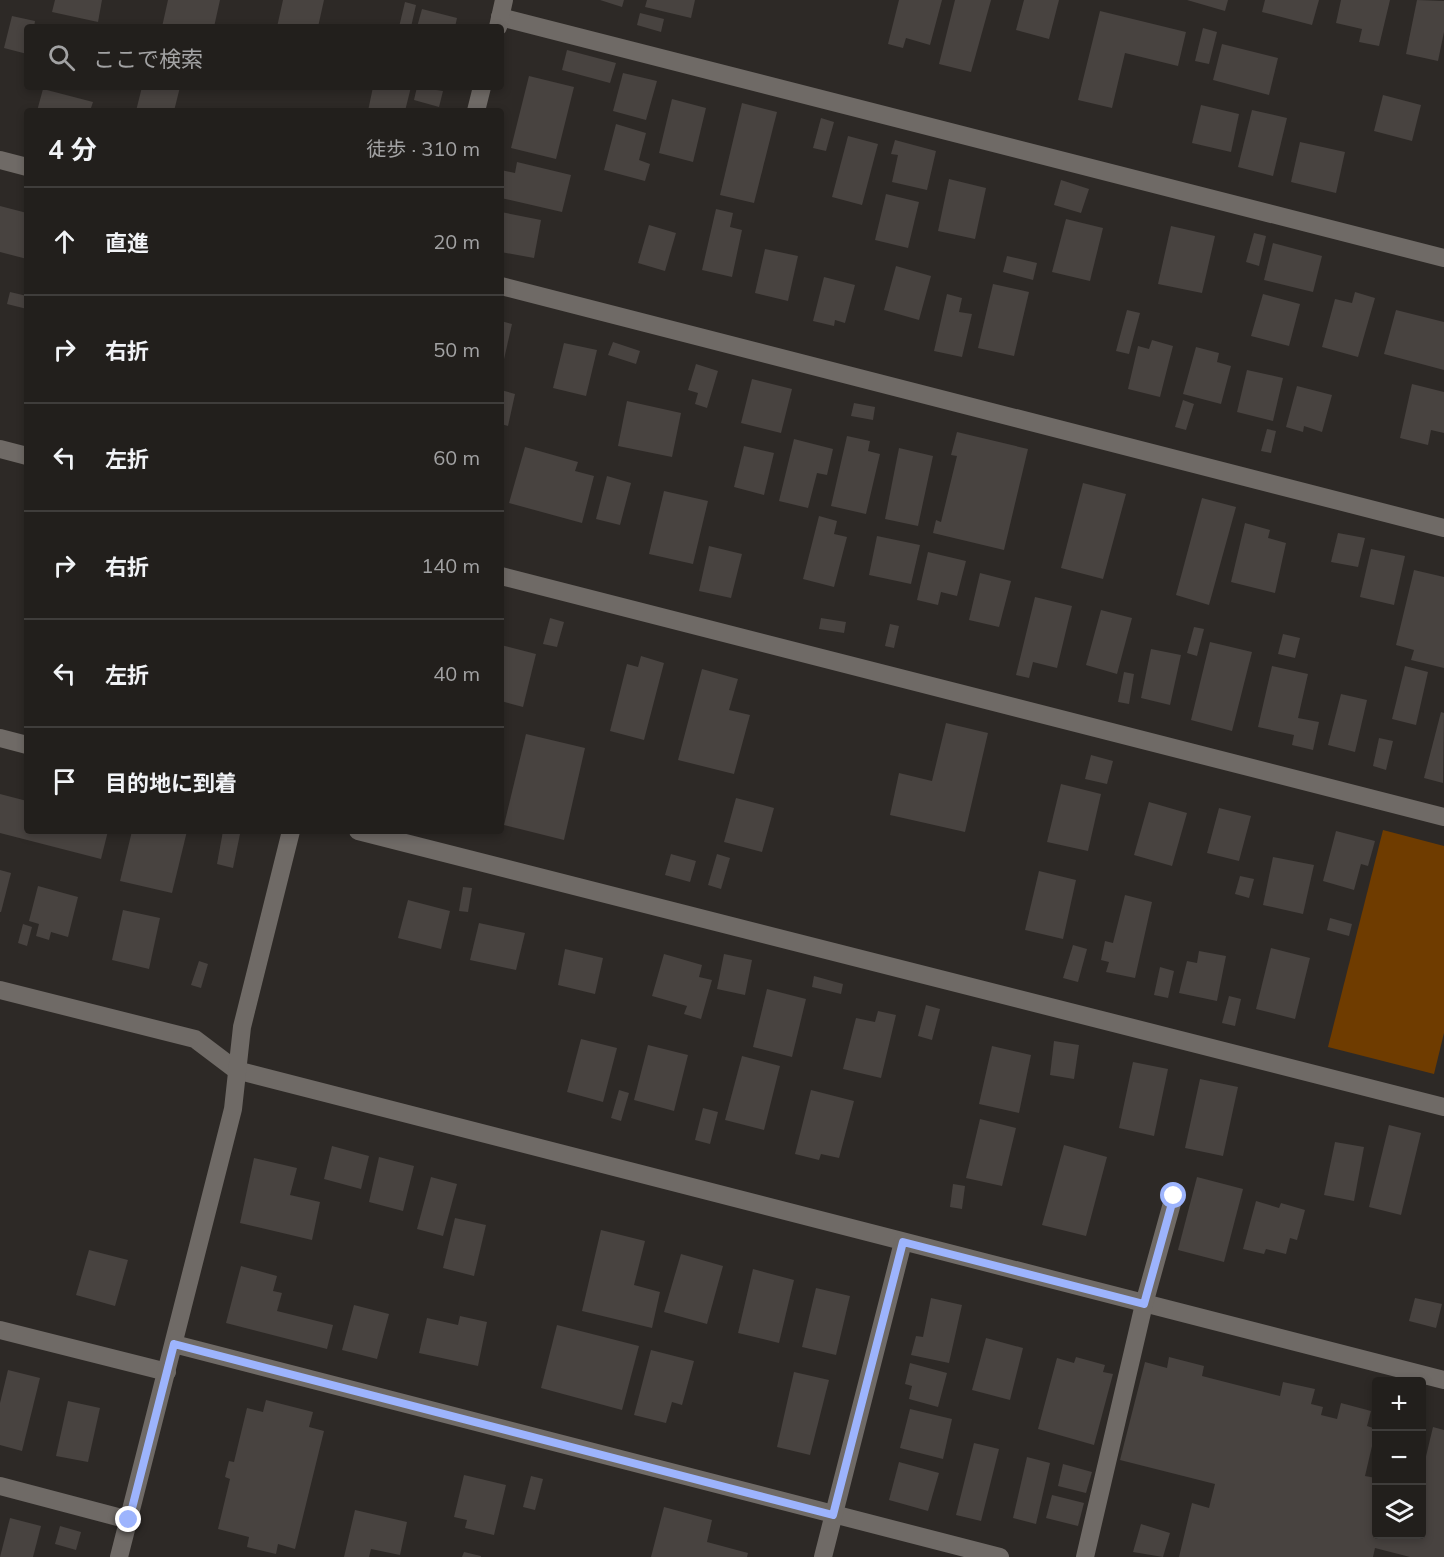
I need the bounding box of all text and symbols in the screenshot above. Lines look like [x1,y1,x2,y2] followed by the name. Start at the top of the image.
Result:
[24,24,504,90] search box
[45,41,78,74] icon: search
[93,45,203,73] text: ここで検索
[48,133,97,166] text: 4 分
[366,136,480,161] text: 徒歩 · 310 m
[48,225,81,258] icon: ahead
[105,229,149,257] text: 直進
[433,229,480,254] text: 20 m
[48,333,81,366] icon: right
[105,337,149,365] text: 右折
[433,337,480,362] text: 50 m
[48,441,81,474] icon: left
[105,445,149,473] text: 左折
[433,445,480,470] text: 60 m
[48,549,81,582] icon: right
[105,553,149,581] text: 右折
[421,553,480,578] text: 140 m
[48,657,81,690] icon: left
[105,661,149,689] text: 左折
[433,661,480,686] text: 40 m
[48,765,81,798] icon: arrive
[105,769,237,797] text: 目的地に到着
[1160,1182,1186,1208] route start
[1372,1377,1426,1539] map controls
[1372,1377,1426,1431] button: +
[1372,1431,1426,1485] button: −
[1372,1485,1426,1539] button: layers
[115,1506,141,1532] route end

